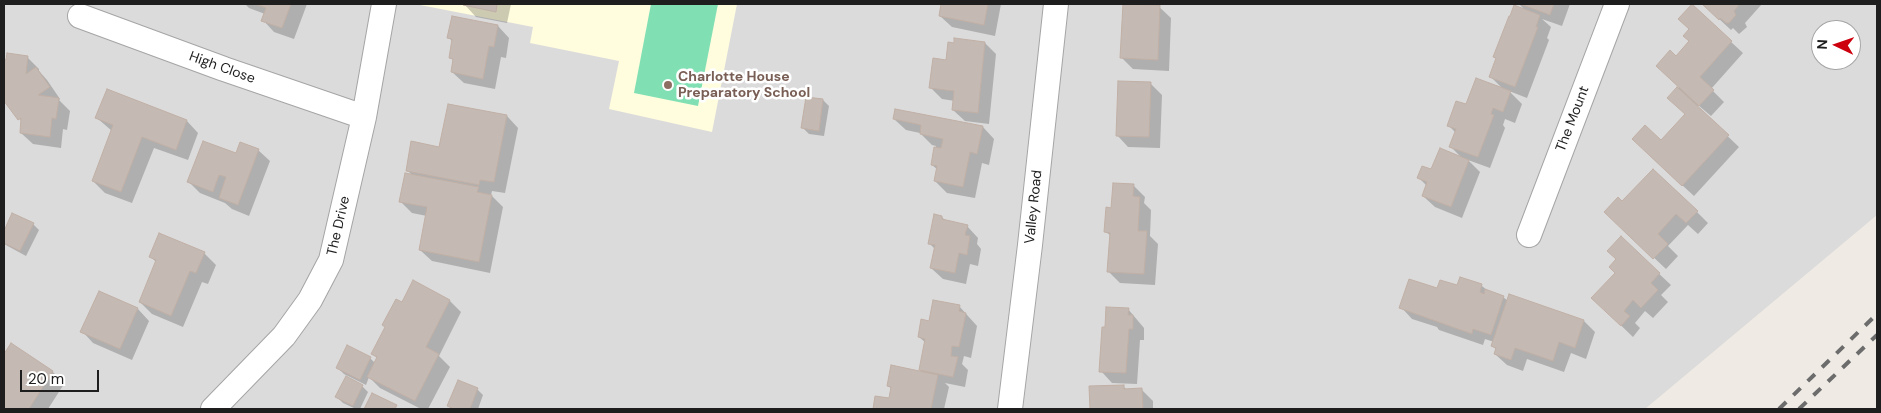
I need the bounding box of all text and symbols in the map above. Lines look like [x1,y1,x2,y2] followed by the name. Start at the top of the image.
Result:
[1811,20,1861,70] north arrow
[1813,39,1831,50] text: N
[187,48,257,88] street label: High Close
[678,69,810,102] place label: Charlotte House Preparatory School
[662,79,674,91] marker: Charlotte House Preparatory School
[1553,84,1593,154] street label: The Mount
[1022,169,1046,245] street label: Valley Road
[324,195,354,257] street label: The Drive
[22,360,101,392] scale bar
[28,369,64,389] text: 20 m

